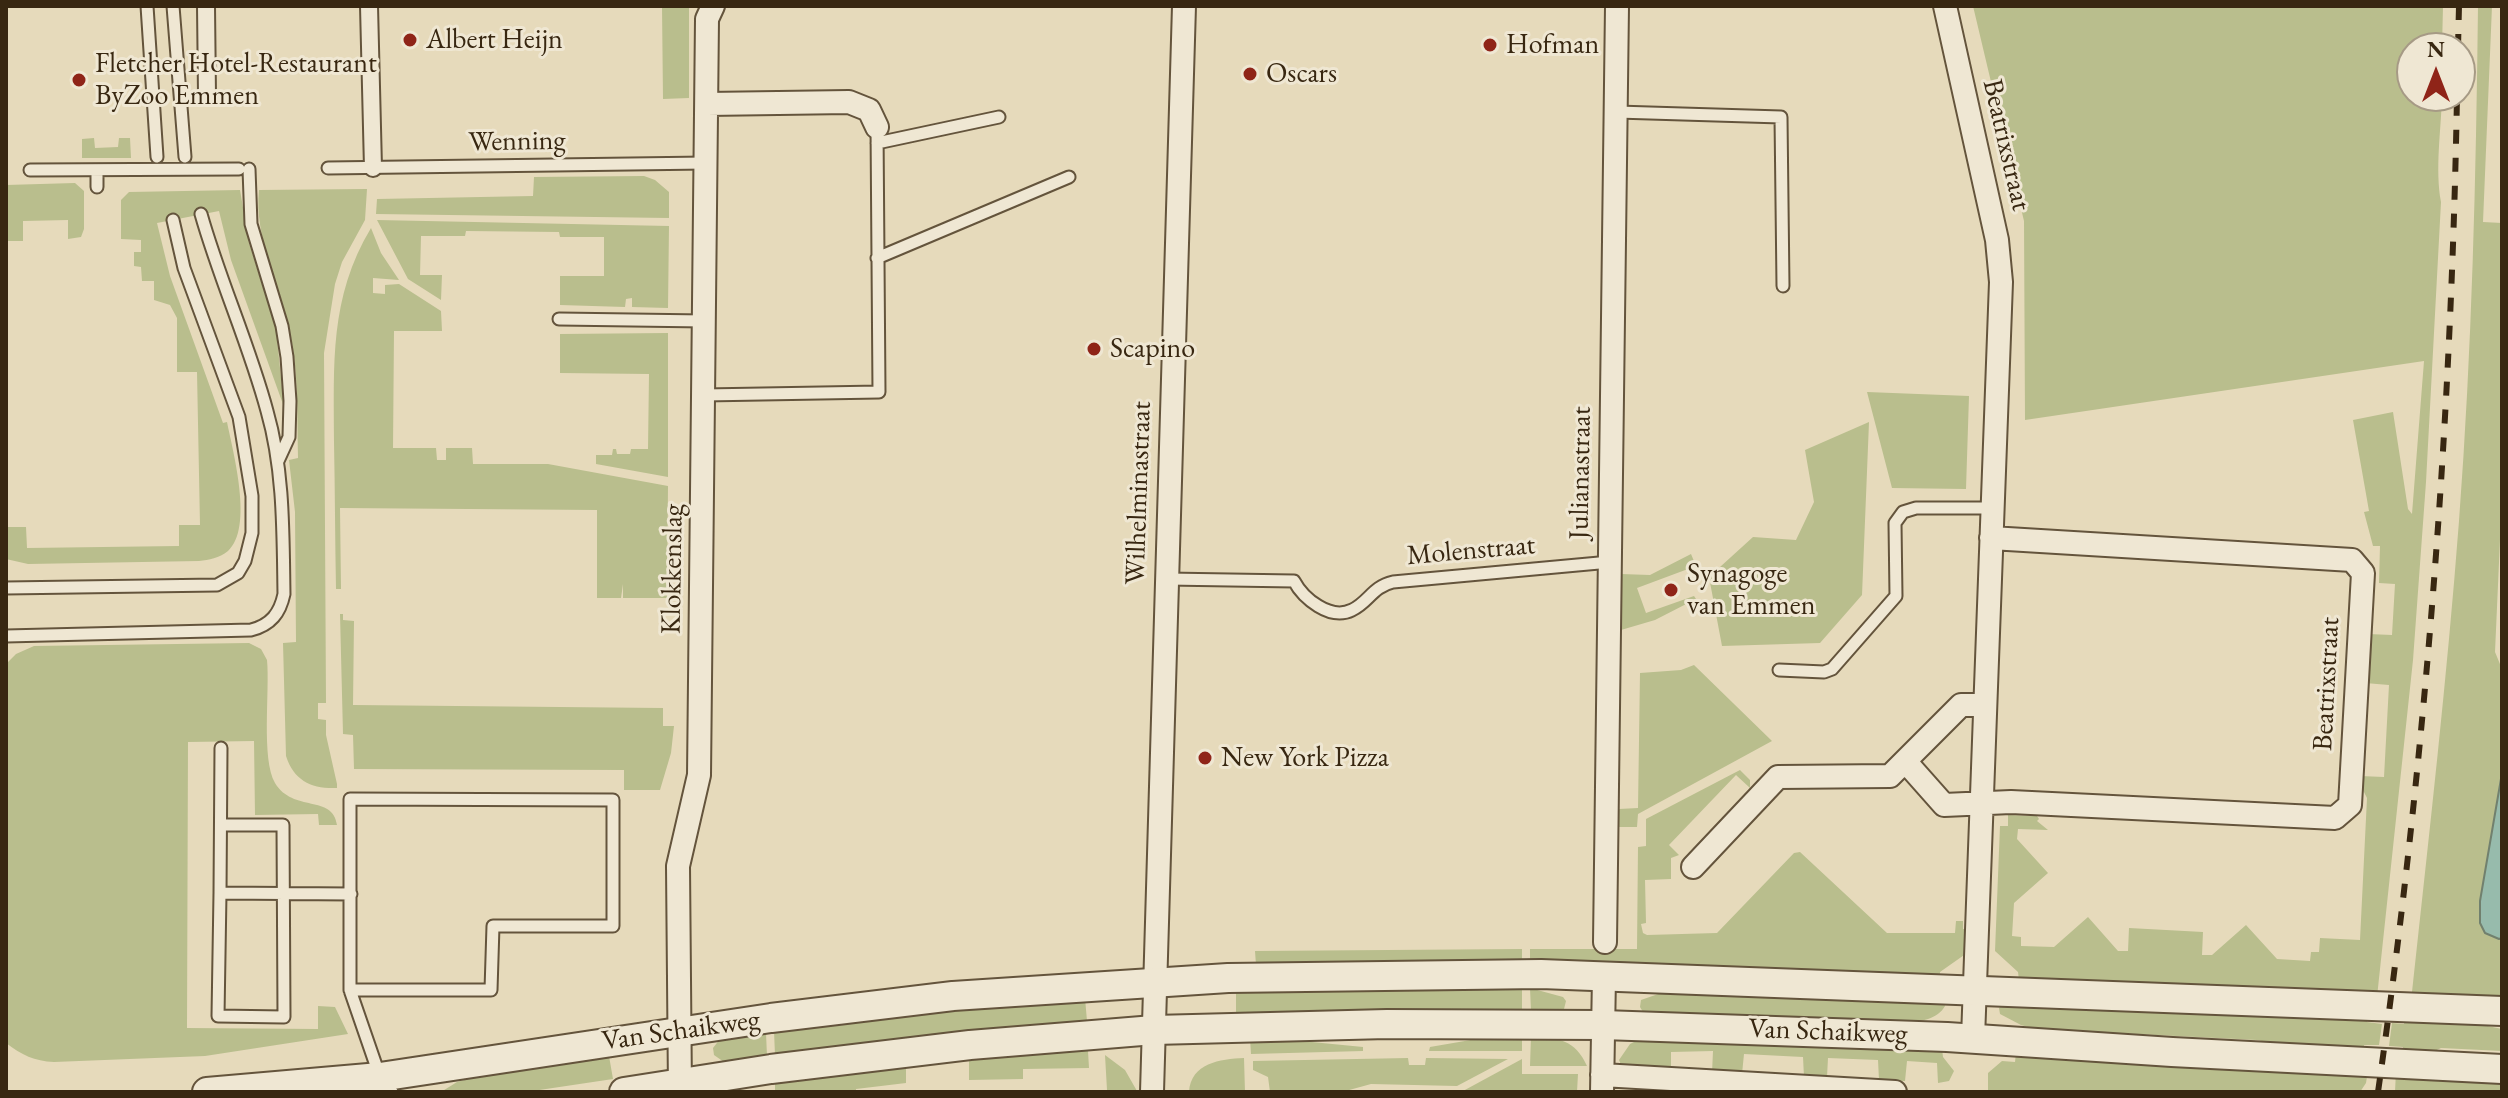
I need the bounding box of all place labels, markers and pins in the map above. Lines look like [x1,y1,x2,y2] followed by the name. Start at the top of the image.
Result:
[426,23,563,57] place label: Albert Heijn
[1506,28,1599,62] place label: Hofman
[401,31,419,49] marker: Albert Heijn
[1481,36,1499,54] marker: Hofman
[95,47,377,113] place label: Fletcher Hotel-Restaurant ByZoo Emmen
[1266,57,1337,91] place label: Oscars
[1241,65,1259,83] marker: Oscars
[70,71,88,89] marker: Fletcher Hotel-Restaurant ByZoo Emmen
[1110,332,1195,366] place label: Scapino
[1085,340,1103,358] marker: Scapino
[1687,557,1815,623] place label: Synagoge van Emmen
[1662,581,1680,599] marker: Synagoge van Emmen
[1221,741,1389,775] place label: New York Pizza
[1196,749,1214,767] marker: New York Pizza

